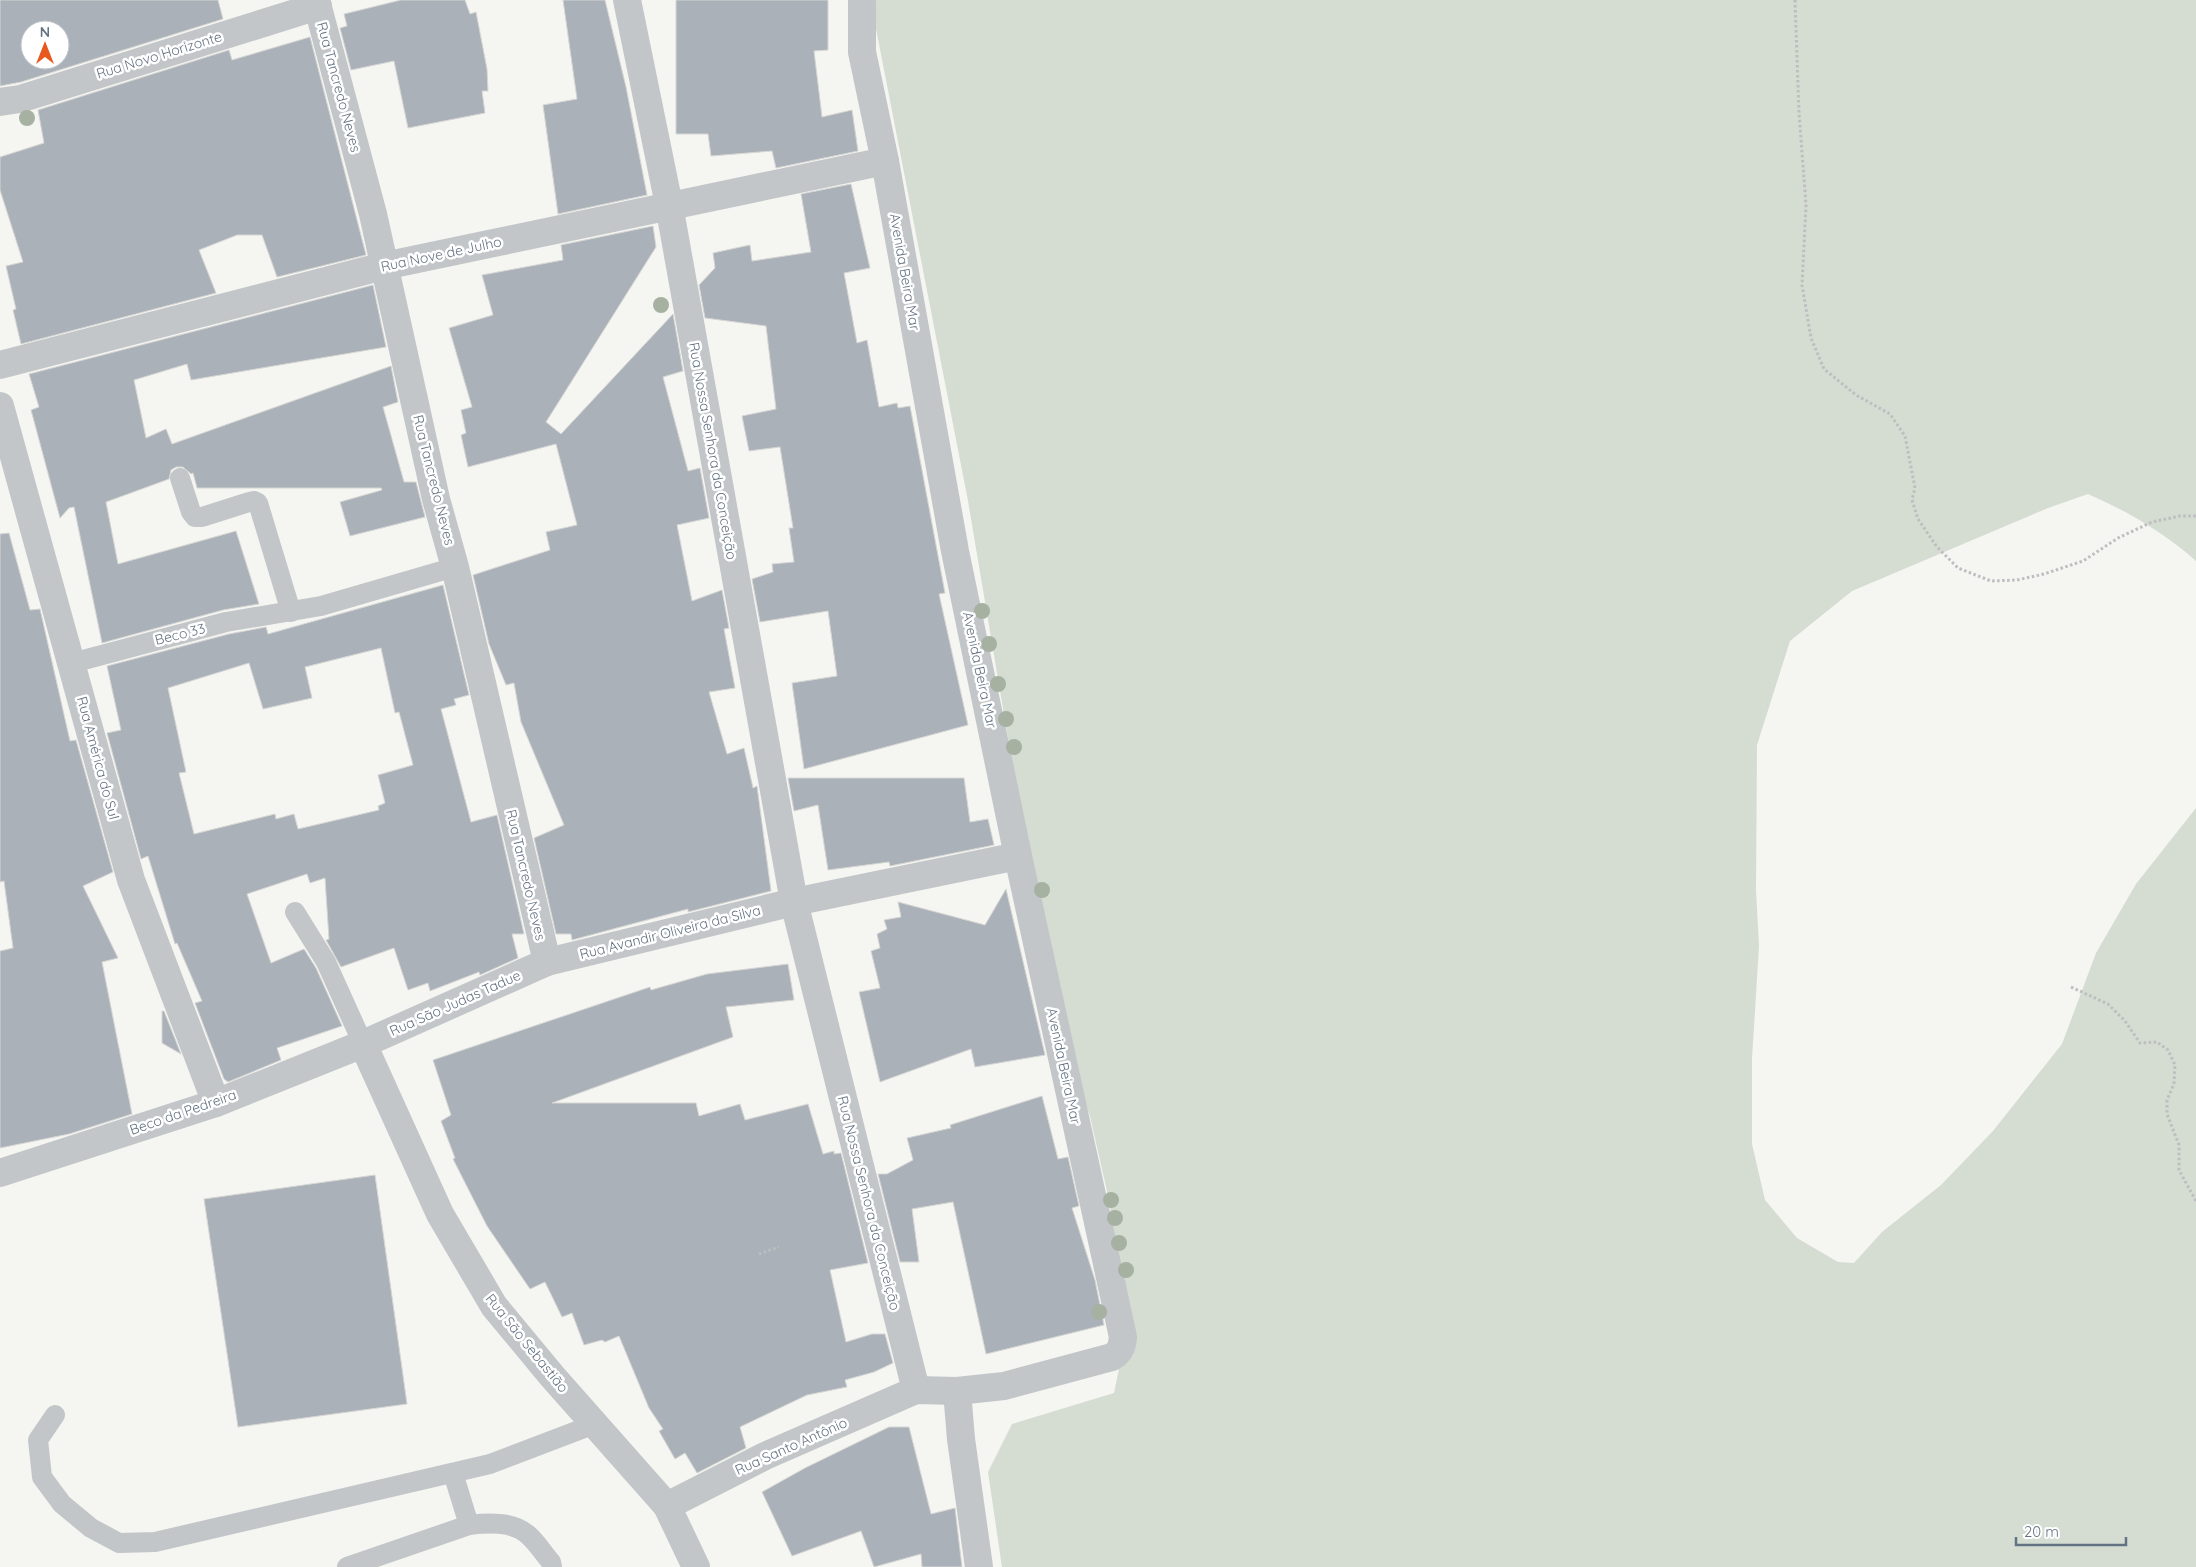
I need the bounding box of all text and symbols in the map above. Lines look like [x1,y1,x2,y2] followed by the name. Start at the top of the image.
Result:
[20,20,70,70] north arrow
[313,20,365,154] street label: Rua Tancredo Neves
[40,23,50,41] text: N
[94,27,224,83] street label: Rua Novo Horizonte
[886,212,924,333] street label: Avenida Beira Mar
[379,232,503,276] street label: Rua Nove de Julho
[685,341,741,561] street label: Rua Nossa Senhora da Conceição
[409,413,459,547] street label: Rua Tancredo Neves
[959,610,1001,731] street label: Avenida Beira Mar
[153,619,207,649] street label: Beco 33
[73,694,123,822] street label: Rua América do Sul
[502,808,550,942] street label: Rua Tancredo Neves
[578,901,762,963] street label: Rua Avandir Oliveira da Silva
[387,966,523,1040] street label: Rua São Judas Tadue
[1043,1006,1085,1127] street label: Avenida Beira Mar
[127,1085,239,1139] street label: Beco da Pedreira
[834,1094,904,1312] street label: Rua Nossa Senhora da Conceição
[482,1290,572,1396] street label: Rua São Sebastião
[732,1413,850,1479] street label: Rua Santo Antônio
[2016,1514,2126,1546] scale bar
[2024,1522,2059,1541] text: 20 m

